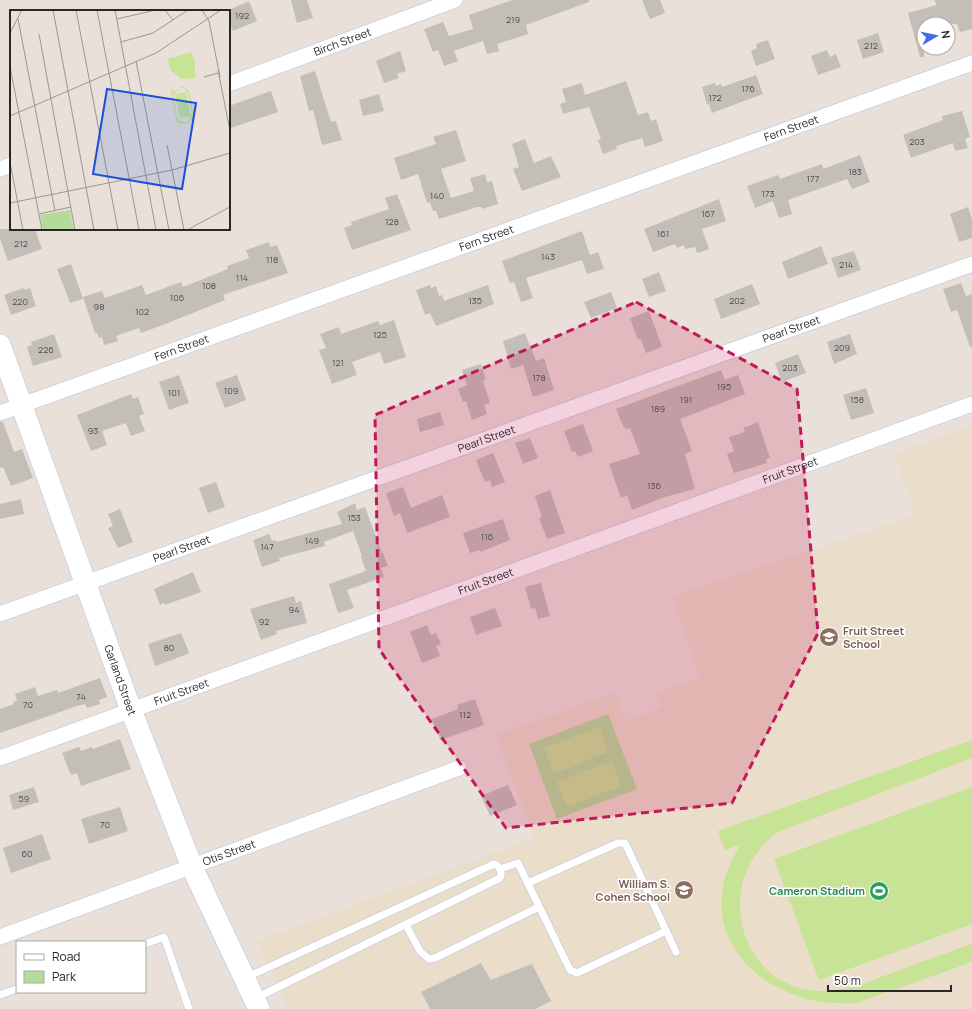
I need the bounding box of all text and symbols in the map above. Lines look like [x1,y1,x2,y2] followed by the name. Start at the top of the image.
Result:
[235,9,249,22] house number: 192
[10,10,230,230] inset map
[506,13,520,26] house number: 219
[916,16,956,56] north arrow
[311,24,373,59] street label: Birch Street
[938,29,954,40] text: N
[864,39,878,52] house number: 212
[741,82,755,95] house number: 176
[708,91,722,104] house number: 172
[762,111,820,144] street label: Fern Street
[909,135,925,148] house number: 203
[848,165,862,178] house number: 183
[807,172,820,185] house number: 177
[761,187,775,200] house number: 173
[430,189,444,202] house number: 140
[701,207,715,220] house number: 167
[385,215,399,228] house number: 128
[457,221,516,254] street label: Fern Street
[657,227,669,240] house number: 161
[14,237,28,250] house number: 212
[541,250,555,263] house number: 143
[266,253,278,266] house number: 118
[839,258,853,271] house number: 214
[236,271,248,284] house number: 114
[202,279,216,292] house number: 108
[170,291,185,304] house number: 106
[468,294,482,307] house number: 135
[729,294,745,307] house number: 202
[12,295,28,308] house number: 220
[94,300,104,313] house number: 98
[135,305,149,318] house number: 102
[760,311,822,346] street label: Pearl Street
[373,328,387,341] house number: 125
[152,330,211,364] street label: Fern Street
[834,341,850,354] house number: 209
[38,343,54,356] house number: 226
[332,356,344,369] house number: 121
[782,361,798,374] house number: 203
[532,371,546,384] house number: 178
[717,380,731,393] house number: 195
[224,384,238,397] house number: 109
[168,386,180,399] house number: 101
[680,393,692,406] house number: 191
[850,393,864,406] house number: 158
[651,402,665,415] house number: 189
[455,421,517,456] street label: Pearl Street
[88,424,98,437] house number: 93
[760,453,820,487] street label: Fruit Street
[647,479,661,492] house number: 136
[347,511,361,524] house number: 153
[481,530,494,543] house number: 116
[151,531,212,565] street label: Pearl Street
[305,534,319,547] house number: 149
[260,540,274,553] house number: 147
[456,564,515,598] street label: Fruit Street
[289,603,299,616] house number: 94
[259,615,269,628] house number: 92
[843,623,905,651] place label: Fruit Street School
[818,626,840,648] school or university icon: Fruit Street School
[164,641,174,654] house number: 80
[101,642,140,717] street label: Garland Street
[152,675,211,708] street label: Fruit Street
[76,690,86,703] house number: 74
[23,698,33,711] house number: 70
[459,708,471,721] house number: 112
[19,792,29,805] house number: 59
[100,818,110,831] house number: 70
[200,836,257,869] street label: Otis Street
[21,847,33,860] house number: 60
[596,876,670,904] place label: William S. Cohen School
[673,879,695,901] school or university icon: William S. Cohen School
[868,880,890,902] sports icon: Cameron Stadium
[769,883,865,898] place label: Cameron Stadium
[16,941,146,993] legend
[52,948,80,965] text: Road
[828,967,951,993] scale bar
[52,968,77,985] text: Park
[834,972,861,989] text: 50 m

